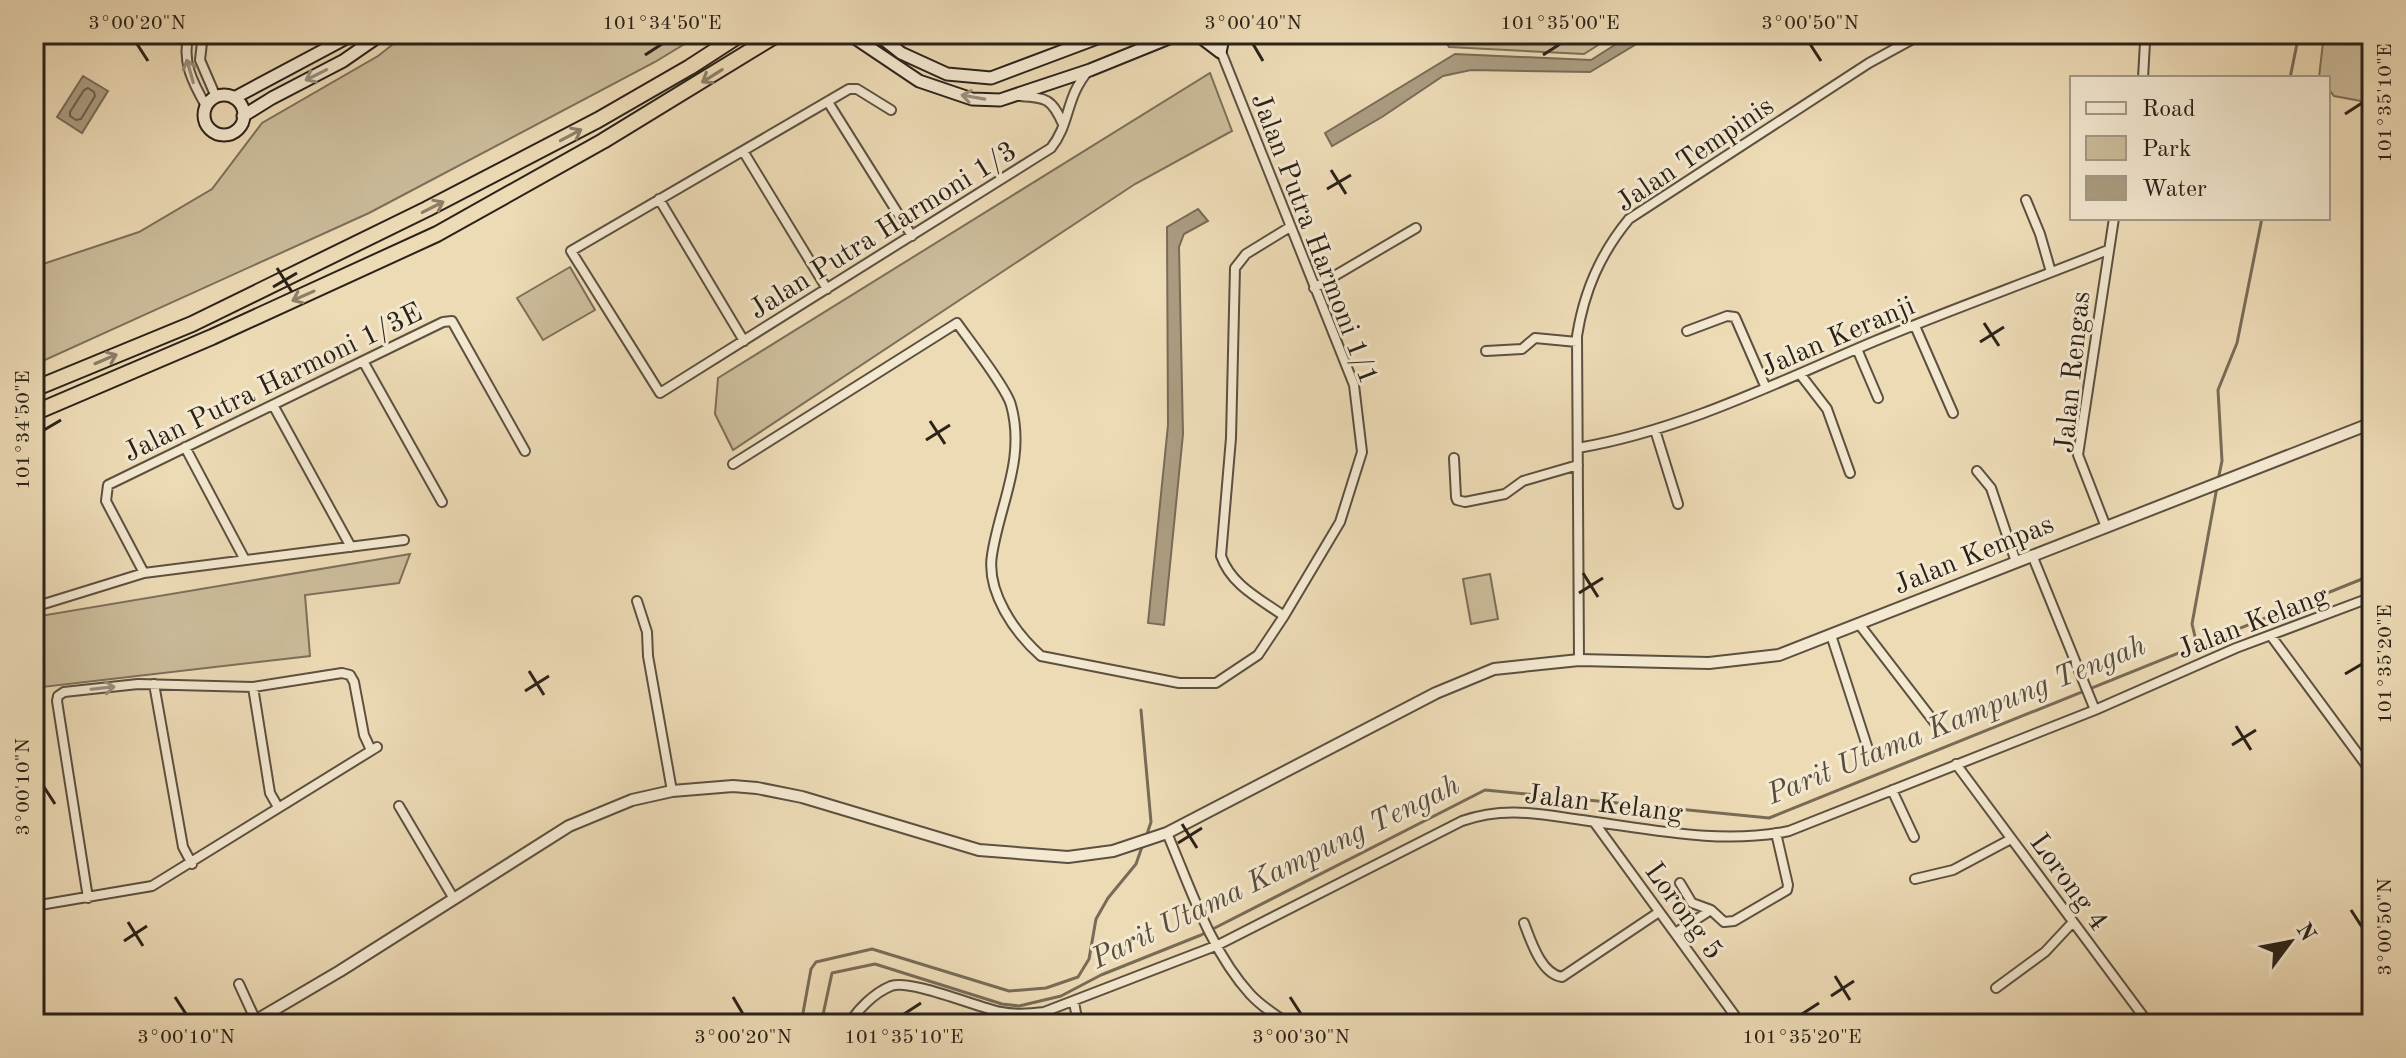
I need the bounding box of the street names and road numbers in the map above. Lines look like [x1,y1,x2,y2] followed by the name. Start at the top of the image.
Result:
[1245,90,1382,388] street label: Jalan Putra Harmoni 1/1
[1612,93,1780,218] street label: Jalan Tempinis
[745,138,1022,325] street label: Jalan Putra Harmoni 1/3
[2052,290,2096,455] street label: Jalan Rengas
[1757,293,1919,383] street label: Jalan Keranji
[119,299,427,468] street label: Jalan Putra Harmoni 1/3E
[1890,511,2058,601] street label: Jalan Kempas
[2174,582,2332,665] street label: Jalan Kelang
[1523,781,1684,829] street label: Jalan Kelang
[2023,829,2112,936] street label: Lorong 4
[1638,858,1727,965] street label: Lorong 5

